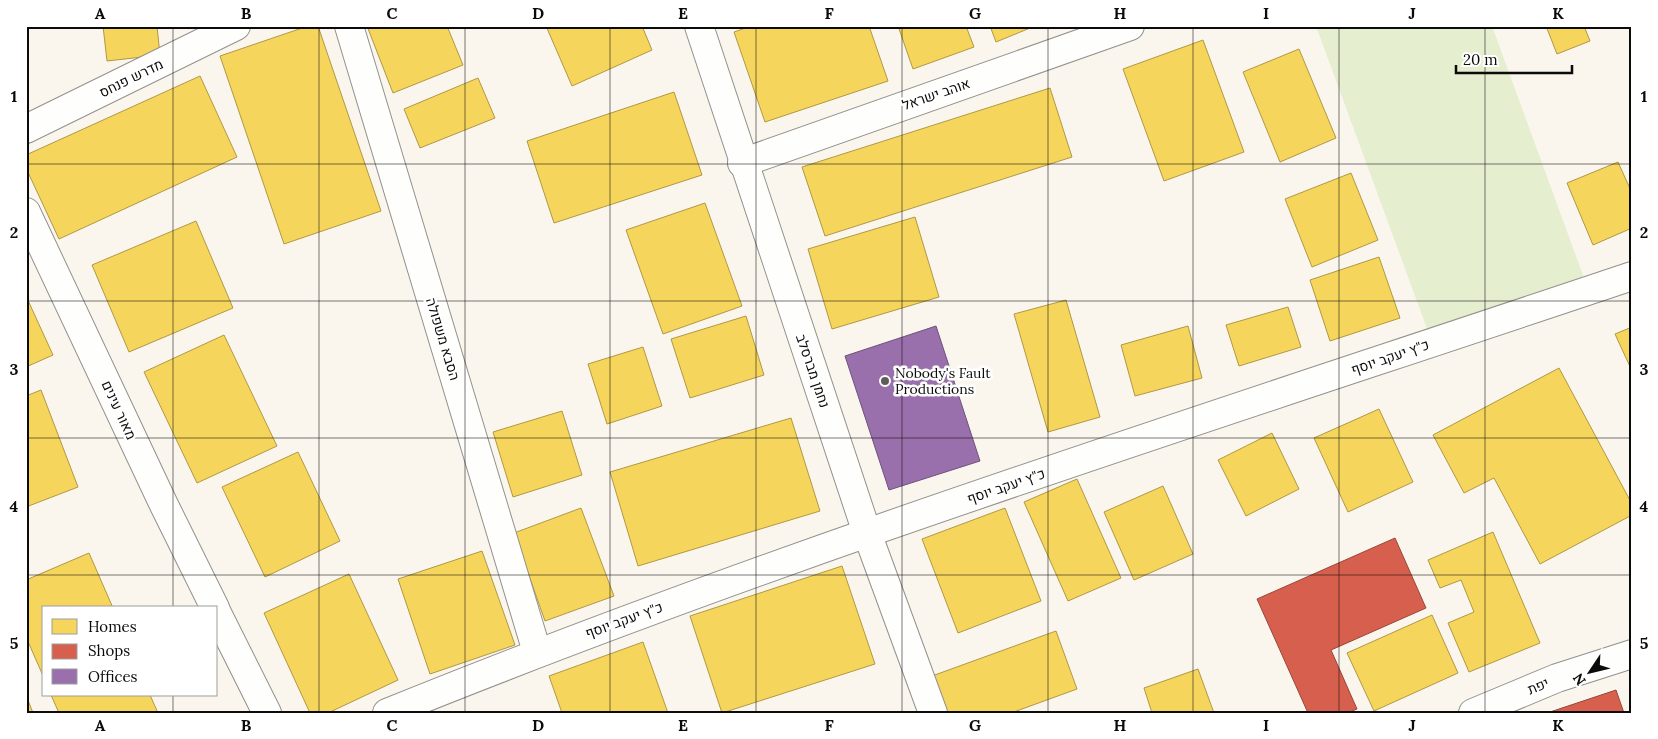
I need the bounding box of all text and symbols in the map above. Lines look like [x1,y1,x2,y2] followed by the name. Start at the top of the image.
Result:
[95,3,106,23] text: A
[241,3,252,23] text: B
[386,3,398,23] text: C
[532,3,544,23] text: D
[678,3,688,23] text: E
[824,3,834,23] text: F
[969,3,981,23] text: G
[1114,3,1127,23] text: H
[1263,3,1269,23] text: I
[1408,3,1416,23] text: J
[1552,3,1564,23] text: K
[1456,42,1572,74] scale bar
[1463,50,1498,69] text: 20 m
[96,55,166,101] street label: מדרש פנחס
[900,74,972,114] street label: אוהב ישראל
[11,86,17,106] text: 1
[1641,86,1647,106] text: 1
[10,222,18,242] text: 2
[1640,222,1648,242] text: 2
[422,295,464,383] street label: הסבא משפולה
[792,332,834,410] street label: נחמן מברסלב
[1349,335,1431,379] street label: כ"ץ יעקב יוסף
[10,359,19,379] text: 3
[1640,359,1649,379] text: 3
[895,364,991,398] place label: Nobody's Fault Productions
[879,375,891,387] marker: Nobody's Fault Productions
[98,378,140,442] street label: מאור עינים
[965,464,1047,508] street label: כ"ץ יעקב יוסף
[10,496,19,516] text: 4
[1640,496,1649,516] text: 4
[583,598,665,642] street label: כ"ץ יעקב יוסף
[42,606,218,696] legend
[88,617,137,636] text: Homes
[10,633,19,653] text: 5
[1640,633,1649,653] text: 5
[88,641,130,660] text: Shops
[1566,646,1616,696] north arrow
[88,667,138,686] text: Offices
[1569,670,1590,689] text: N
[1524,673,1552,699] street label: יפת
[95,715,106,735] text: A
[241,715,252,735] text: B
[386,715,398,735] text: C
[532,715,544,735] text: D
[678,715,688,735] text: E
[824,715,834,735] text: F
[969,715,981,735] text: G
[1114,715,1127,735] text: H
[1263,715,1269,735] text: I
[1408,715,1416,735] text: J
[1552,715,1564,735] text: K

